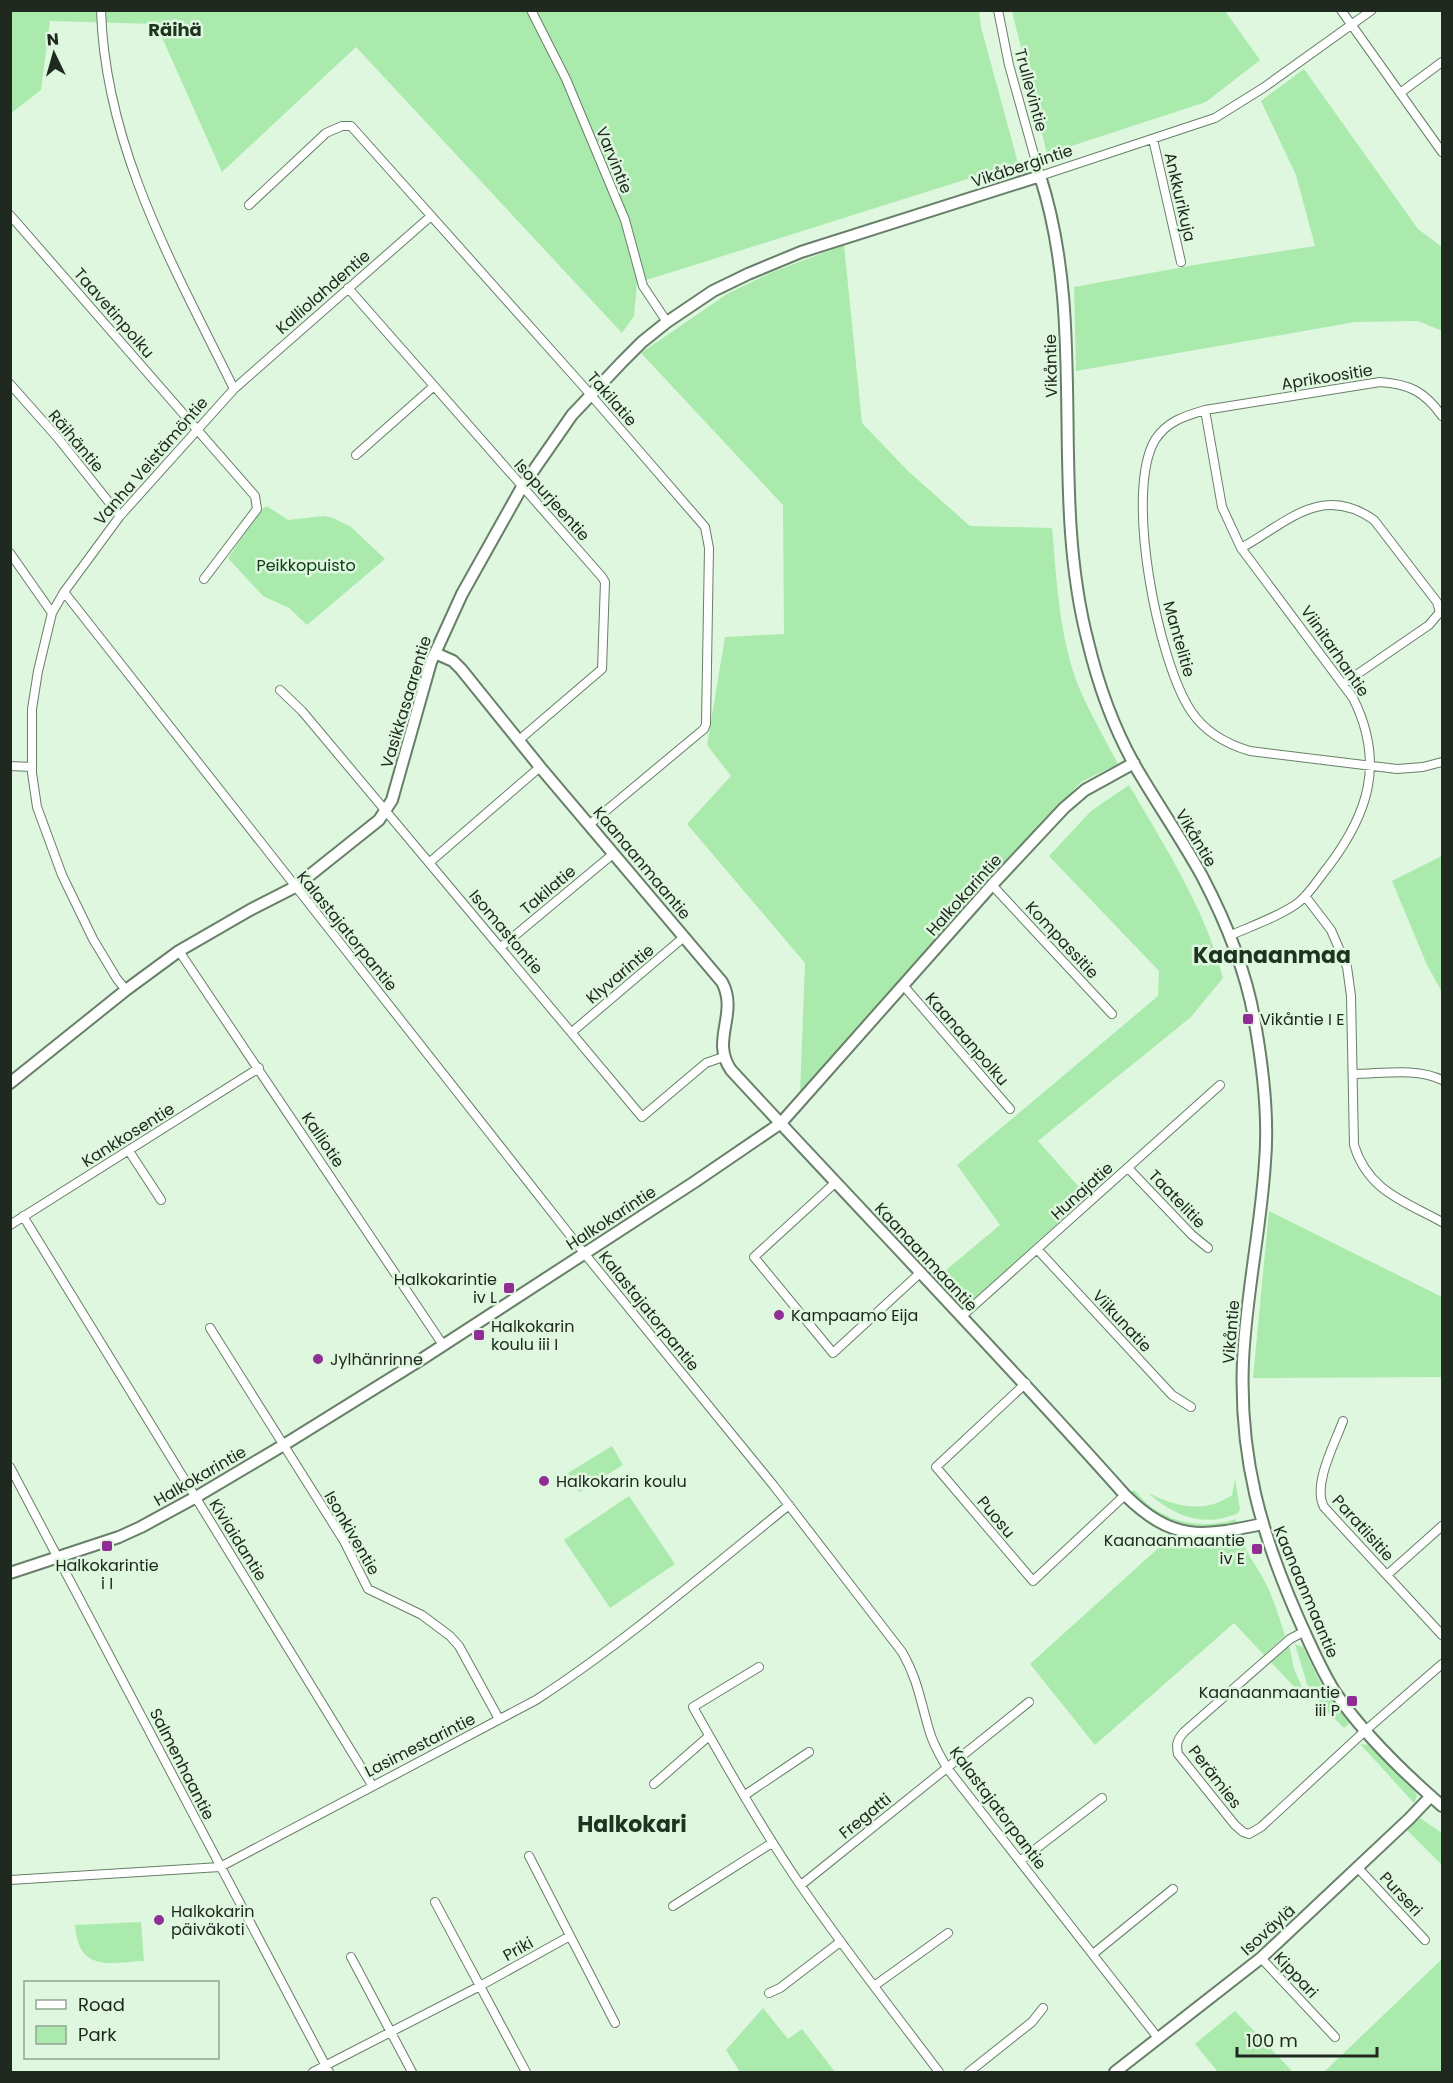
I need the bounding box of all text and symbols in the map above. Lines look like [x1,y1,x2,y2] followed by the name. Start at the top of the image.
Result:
[148,17,202,42] district label: Räihä
[24,24,84,84] north arrow
[46,28,60,52] text: N
[1009,46,1053,134] street label: Trullevintie
[590,123,638,197] street label: Varvintie
[968,139,1076,193] street label: Vikåbergintie
[1159,150,1201,244] street label: Ankkurikuja
[271,245,375,339] street label: Kalliolahdentie
[68,263,160,363] street label: Taavetinpolku
[1039,334,1063,398] street label: Vikåntie
[1280,358,1374,396] street label: Aprikoositie
[582,367,642,432] street label: Takilatie
[89,392,213,530] street label: Vanha Veistämöntie
[43,405,109,477] street label: Räihäntie
[509,454,595,546] street label: Isopurjeentie
[256,554,356,577] park label: Peikkopuisto
[1157,598,1201,680] street label: Mantelitie
[1295,601,1375,701] street label: Viinitarhantie
[375,633,437,771] street label: Vasikkasaarentie
[588,801,696,925] street label: Kaanaanmaantie
[1170,805,1222,871] street label: Vikåntie
[921,849,1007,941] street label: Halkokarintie
[515,860,581,920] street label: Takilatie
[291,866,403,996] street label: Kalastajatorpantie
[464,885,548,979] street label: Isomastontie
[1020,896,1104,984] street label: Kompassitie
[581,939,659,1009] street label: Klyvarintie
[1193,940,1351,971] district label: Kaanaanmaa
[920,987,1014,1091] street label: Kaanaanpolku
[1260,1008,1344,1031] place label: Vikåntie I E
[1241,1012,1255,1026] marker: Vikåntie I E
[77,1097,179,1173] street label: Kankkosentie
[296,1108,350,1172] street label: Kalliotie
[1046,1157,1118,1225] street label: Hunajatie
[1143,1165,1211,1234] street label: Taatelitie
[561,1180,661,1256] street label: Halkokarintie
[869,1197,983,1317] street label: Kaanaanmaantie
[593,1246,705,1376] street label: Kalastajatorpantie
[394,1268,497,1309] place label: Halkokarintie iv L
[502,1281,516,1295] marker: Halkokarintie iv L
[1087,1285,1157,1357] street label: Viikunatie
[1217,1299,1245,1365] street label: Vikåntie
[791,1304,918,1327] place label: Kampaamo Eija
[772,1308,786,1322] marker: Kampaamo Eija
[491,1315,575,1356] place label: Halkokarin koulu iii I
[472,1328,486,1342] marker: Halkokarin koulu iii I
[330,1348,423,1371] place label: Jylhänrinne
[311,1352,325,1366] marker: Jylhänrinne
[150,1440,250,1512] street label: Halkokarintie
[556,1470,687,1493] place label: Halkokarin koulu
[537,1474,551,1488] marker: Halkokarin koulu
[319,1487,385,1579] street label: Isonkiventie
[1327,1490,1399,1566] street label: Paratiisitie
[972,1491,1020,1543] street label: Puosu
[204,1495,272,1585] street label: Kiviaidantie
[1268,1522,1344,1662] street label: Kaanaanmaantie
[1104,1529,1245,1570] place label: Kaanaanmaantie iv E
[100,1539,114,1553] marker: Halkokarintie i I
[1250,1542,1264,1556] marker: Kaanaanmaantie iv E
[55,1554,159,1595] place label: Halkokarintie i I
[1199,1681,1340,1722] place label: Kaanaanmaantie iii P
[1345,1694,1359,1708] marker: Kaanaanmaantie iii P
[144,1704,220,1824] street label: Salmenhaantie
[361,1707,479,1783] street label: Lasimestarintie
[1183,1741,1247,1813] street label: Perämies
[944,1742,1052,1874] street label: Kalastajatorpantie
[834,1788,896,1844] street label: Fregatti
[577,1809,687,1840] district label: Halkokari
[1374,1867,1428,1921] street label: Purseri
[1236,1899,1300,1961] street label: Isoväylä
[171,1900,255,1941] place label: Halkokarin päiväkoti
[152,1913,166,1927] marker: Halkokarin päiväkoti
[499,1931,537,1967] street label: Priki
[1269,1947,1323,2003] street label: Kippari
[24,1981,219,2059] legend
[78,1992,125,2017] text: Road
[1237,2020,1376,2058] scale bar
[78,2022,117,2047] text: Park
[1246,2028,1298,2053] text: 100 m

